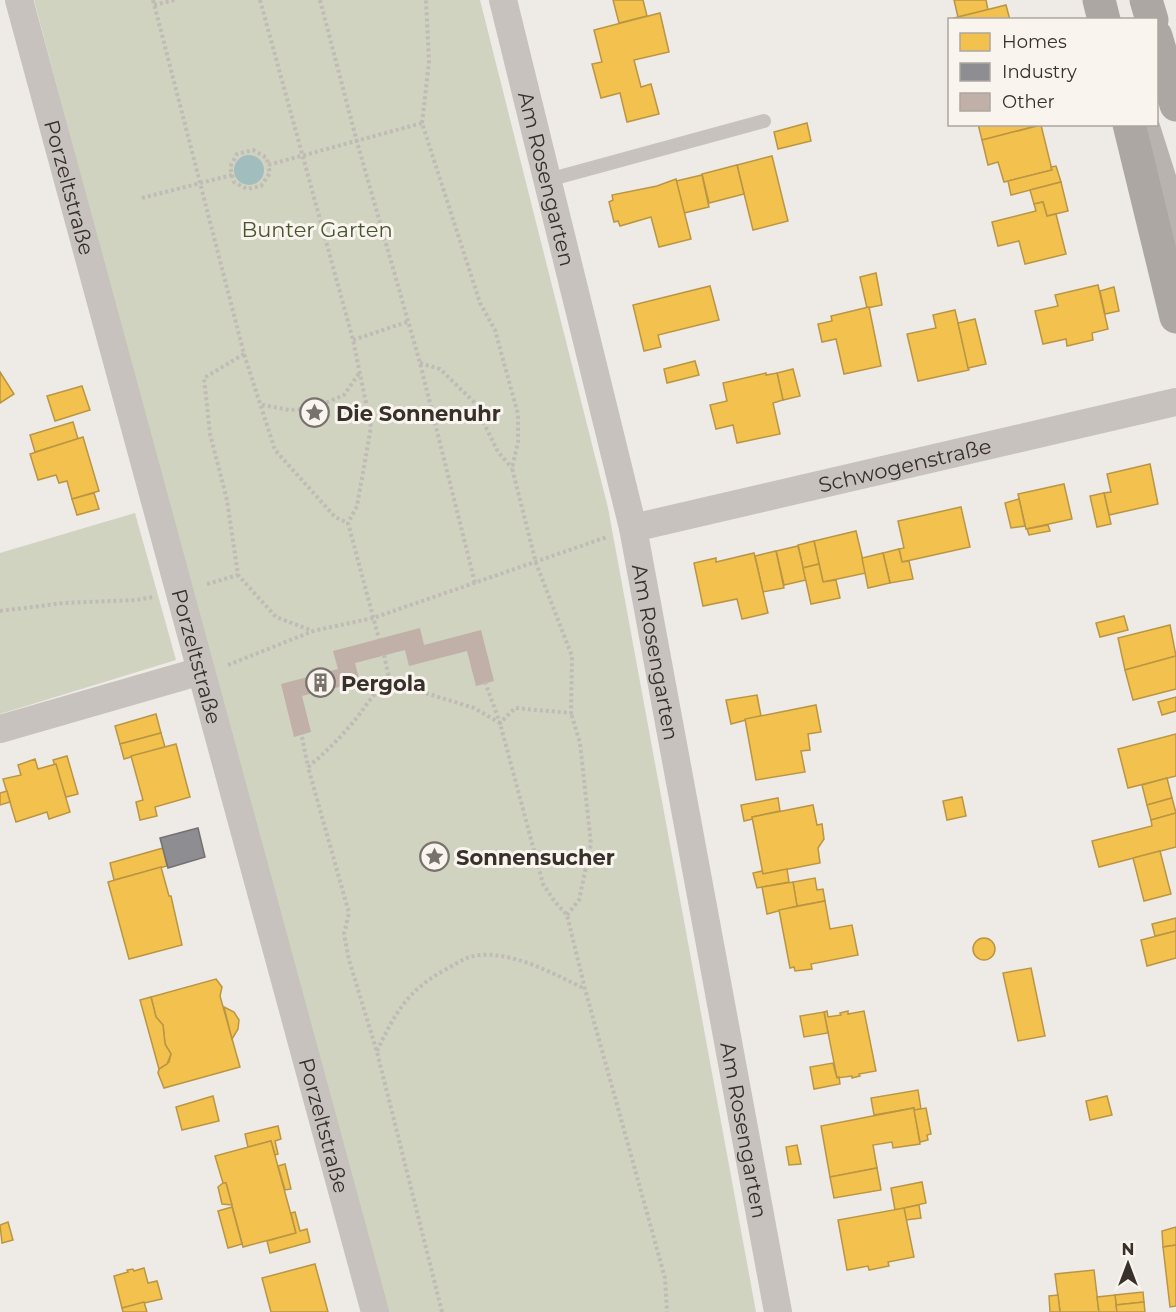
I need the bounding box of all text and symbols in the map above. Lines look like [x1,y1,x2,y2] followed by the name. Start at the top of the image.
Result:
[948,18,1158,126] legend
[1002,31,1067,53] text: Homes
[1002,61,1077,83] text: Industry
[513,89,581,269] street label: Am Rosengarten
[1002,91,1055,113] text: Other
[40,117,100,258] street label: Porzeltstraße
[241,217,393,242] park label: Bunter Garten
[299,397,331,429] place icon: Die Sonnenuhr
[336,401,501,426] place label: Die Sonnenuhr
[816,433,994,497] street label: Schwogenstraße
[627,562,685,742] street label: Am Rosengarten
[167,586,227,727] street label: Porzeltstraße
[304,667,336,699] building icon: Pergola
[341,671,426,696] place label: Pergola
[419,841,451,873] place icon: Sonnensucher
[456,845,615,870] place label: Sonnensucher
[716,1040,773,1220] street label: Am Rosengarten
[294,1055,355,1196] street label: Porzeltstraße
[1098,1234,1158,1294] north arrow
[1122,1240,1134,1259] text: N

